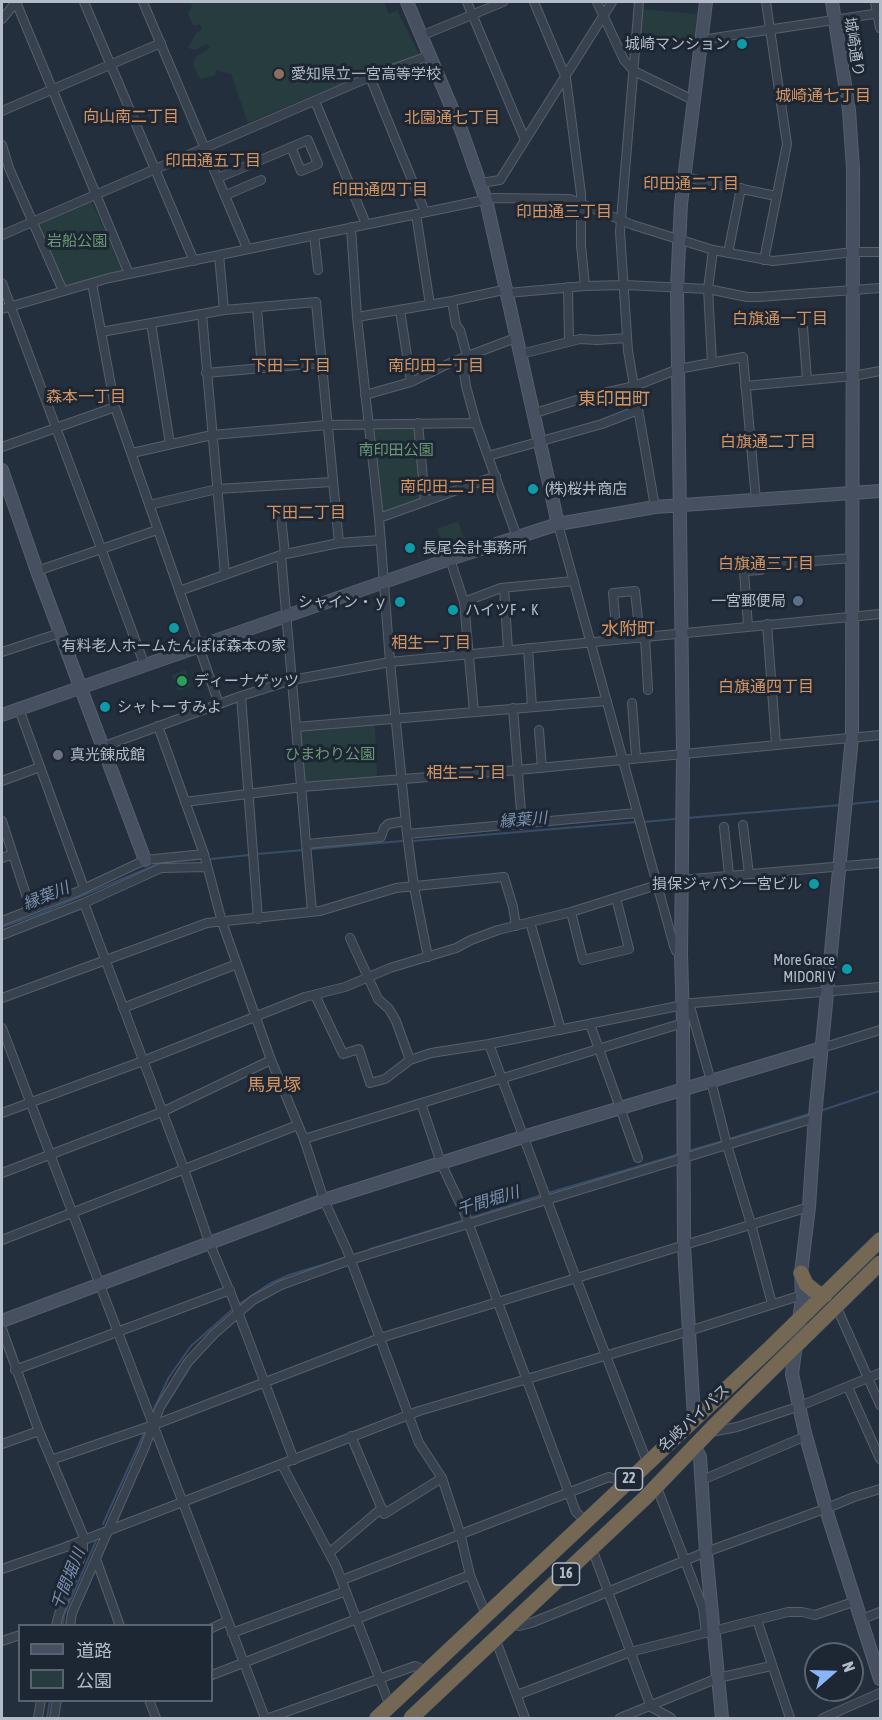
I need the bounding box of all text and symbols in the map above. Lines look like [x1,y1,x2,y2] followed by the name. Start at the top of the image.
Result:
[840,16,868,78] street label: 城崎通り
[625,35,730,53] place label: 城崎マンション
[735,37,749,51] marker: 城崎マンション
[291,65,441,83] place label: 愛知県立一宮高等学校
[272,67,286,81] marker: 愛知県立一宮高等学校
[775,86,871,106] district label: 城崎通七丁目
[83,107,179,127] district label: 向山南二丁目
[404,108,500,128] district label: 北園通七丁目
[165,151,261,171] district label: 印田通五丁目
[643,174,739,194] district label: 印田通二丁目
[332,180,428,200] district label: 印田通四丁目
[516,202,612,222] district label: 印田通三丁目
[47,232,107,250] park label: 岩船公園
[732,309,828,329] district label: 白旗通一丁目
[251,356,331,376] district label: 下田一丁目
[388,356,484,376] district label: 南印田一丁目
[46,387,126,407] district label: 森本一丁目
[578,388,650,410] district label: 東印田町
[720,432,816,452] district label: 白旗通二丁目
[359,441,433,459] park label: 南印田公園
[400,477,496,497] district label: 南印田二丁目
[545,480,627,498] place label: (株)桜井商店
[526,482,540,496] marker: (株)桜井商店
[266,503,346,523] district label: 下田二丁目
[422,539,527,557] place label: 長尾会計事務所
[403,541,417,555] marker: 長尾会計事務所
[718,554,814,574] district label: 白旗通三丁目
[711,592,786,610] place label: 一宮郵便局
[298,593,388,611] place label: シャイン・ｙ
[791,594,805,608] marker: 一宮郵便局
[393,595,407,609] marker: シャイン・ｙ
[465,601,538,619] place label: ハイツF・K
[446,603,460,617] marker: ハイツF・K
[601,618,655,640] district label: 水附町
[167,621,181,635] marker: 有料老人ホームたんぽぽ森本の家
[391,633,471,653] district label: 相生一丁目
[62,637,286,655] place label: 有料老人ホームたんぽぽ森本の家
[194,672,299,690] place label: ディーナゲッツ
[175,674,189,688] marker: ディーナゲッツ
[718,677,814,697] district label: 白旗通四丁目
[117,698,222,716] place label: シャトーすみよ
[98,700,112,714] marker: シャトーすみよ
[285,745,375,763] park label: ひまわり公園
[70,746,145,764] place label: 真光錬成館
[51,748,65,762] marker: 真光錬成館
[426,763,506,783] district label: 相生二丁目
[498,808,548,832] water label: 縁葉川
[652,875,802,893] place label: 損保ジャパン一宮ビル
[807,877,821,891] marker: 損保ジャパン一宮ビル
[20,878,72,914] water label: 縁葉川
[773,951,835,986] place label: More Grace MIDORI V
[840,962,854,976] marker: More Grace MIDORI V
[247,1074,301,1096] district label: 馬見塚
[455,1182,521,1220] water label: 千間堀川
[655,1381,733,1455] street label: 名岐バイパス
[616,1468,642,1490] road number: 22
[47,1546,89,1612] water label: 千間堀川
[552,1563,580,1585] road number: 16
[18,1624,213,1702] legend
[76,1640,112,1661] text: 道路
[804,1642,864,1702] north arrow
[839,1659,859,1674] text: N
[76,1670,112,1691] text: 公園

